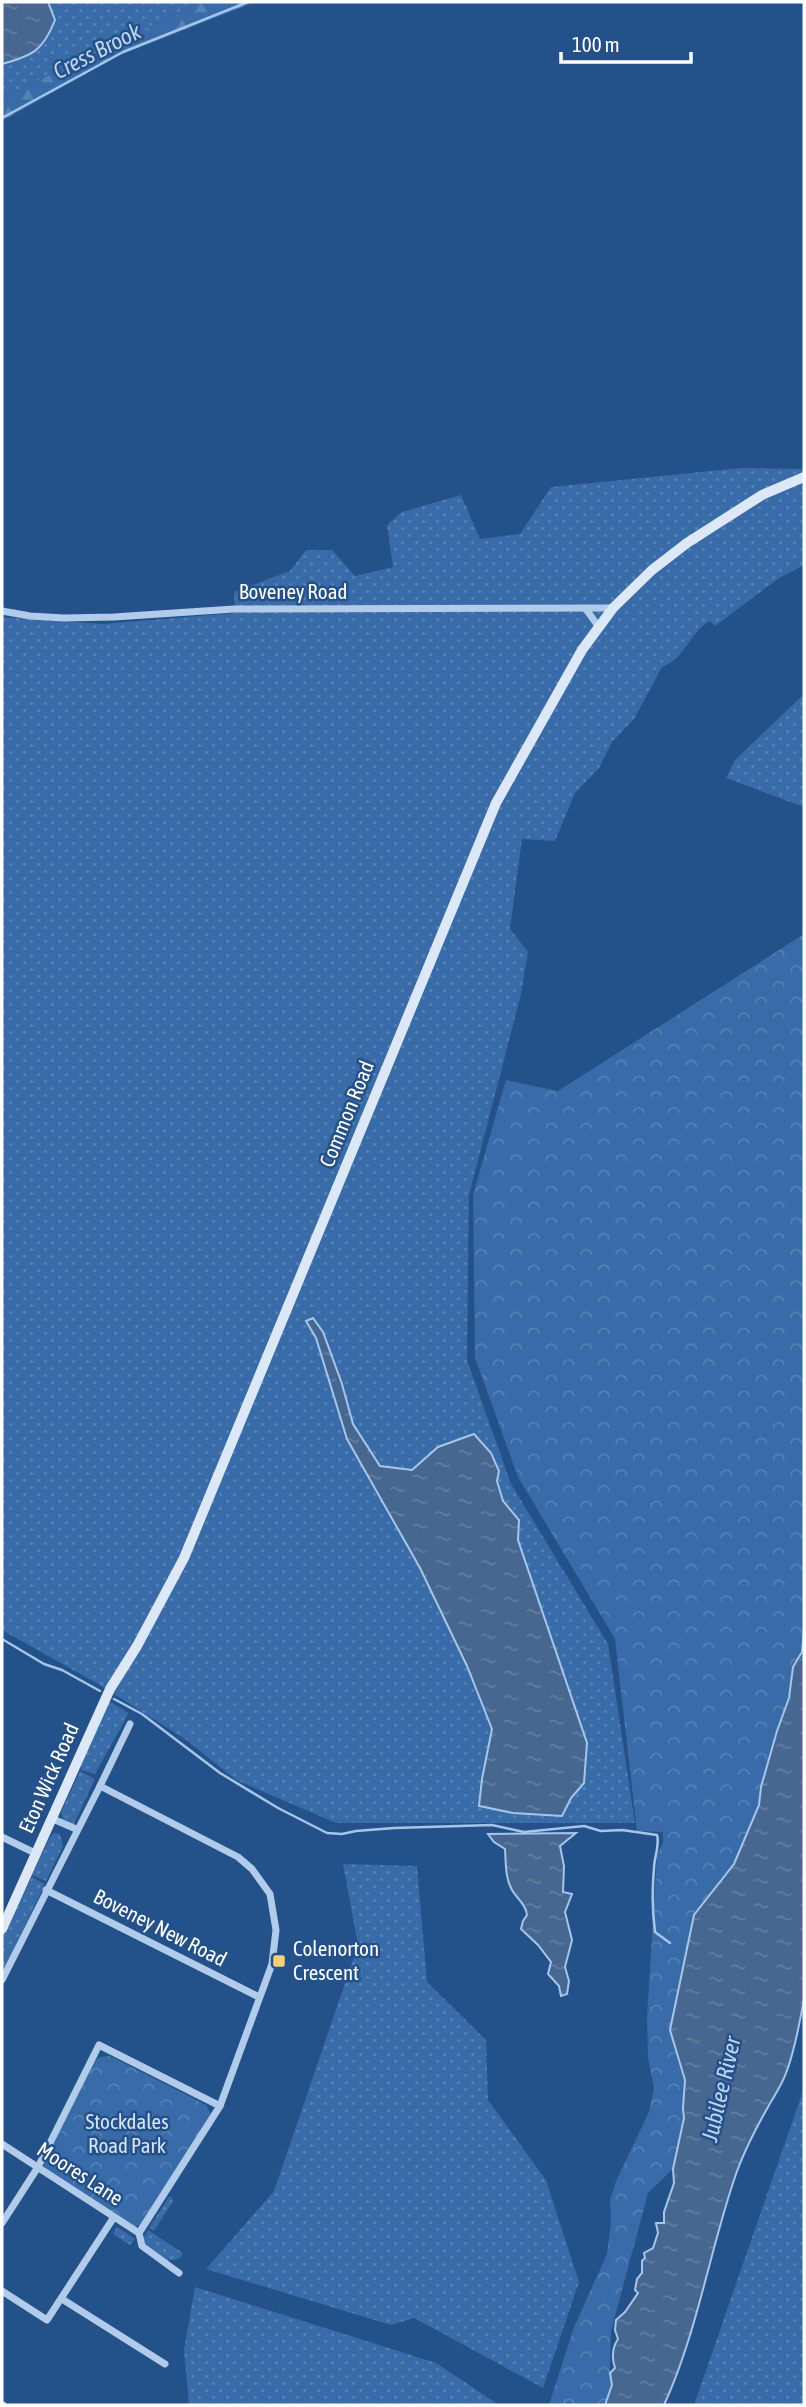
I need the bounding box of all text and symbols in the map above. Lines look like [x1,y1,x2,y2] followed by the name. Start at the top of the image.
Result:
[49,17,146,84] water label: Cress Brook
[561,21,690,65] scale bar
[572,32,620,56] text: 100 m
[239,579,347,603] street label: Boveney Road
[314,1057,378,1170] street label: Common Road
[13,1719,83,1836] street label: Eton Wick Road
[90,1883,231,1971] street label: Boveney New Road
[293,1936,379,1984] place label: Colenorton Crescent
[271,1953,287,1969] marker: Colenorton Crescent
[696,2033,746,2145] water label: Jubilee River
[85,2109,169,2157] park label: Stockdales Road Park
[33,2137,128,2210] street label: Moores Lane

